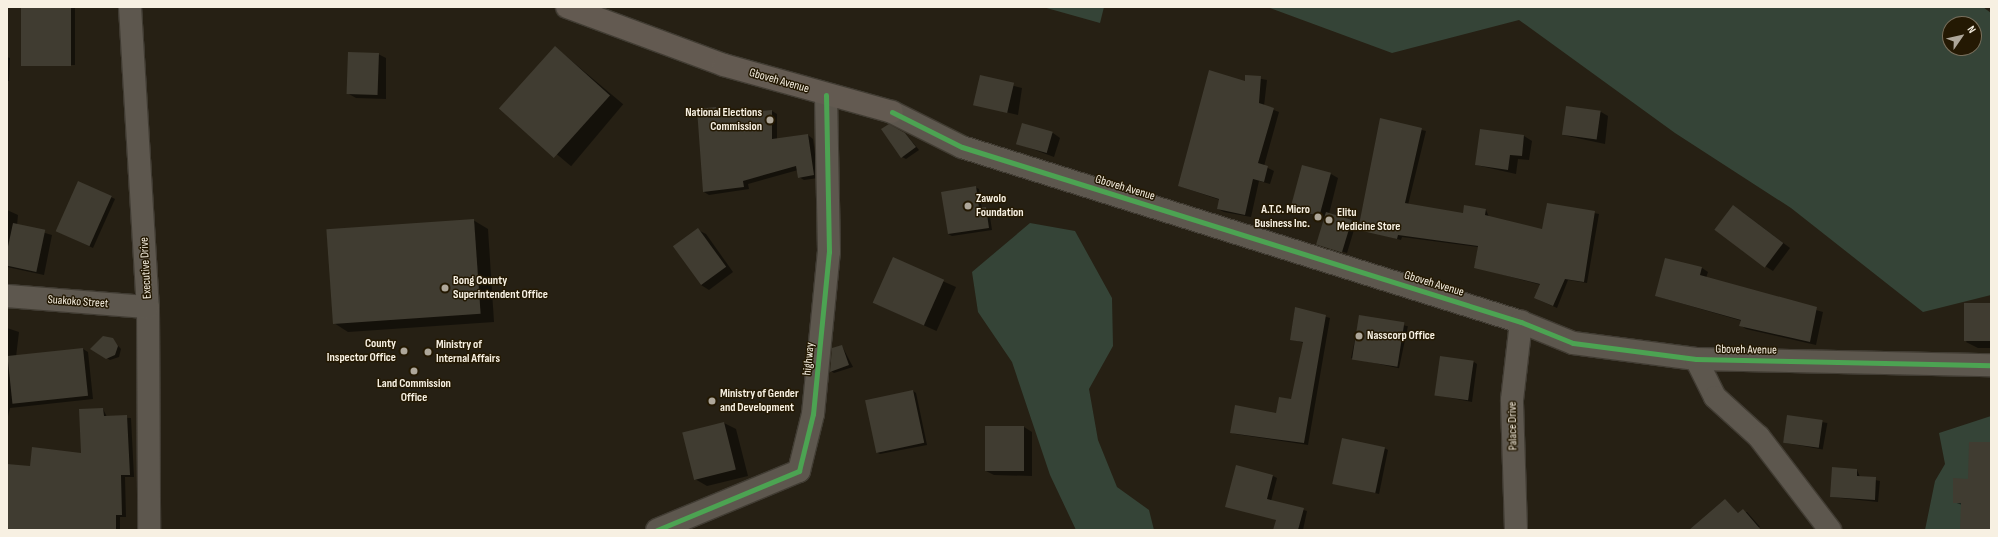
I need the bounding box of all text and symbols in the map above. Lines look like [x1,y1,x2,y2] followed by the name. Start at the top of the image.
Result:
[1942,16,1982,56] north arrow
[1965,23,1979,36] text: N
[747,66,811,96] street label: Gboveh Avenue
[685,106,762,134] place label: National Elections Commission
[765,115,775,125] marker: National Elections Commission
[1093,172,1157,204] street label: Gboveh Avenue
[976,192,1024,220] place label: Zawolo Foundation
[963,201,973,211] marker: Zawolo Foundation
[1255,203,1310,231] place label: A.T.C. Micro Business Inc.
[1337,206,1400,234] place label: Elitu Medicine Store
[1313,212,1323,222] marker: A.T.C. Micro Business Inc.
[1324,215,1334,225] marker: Elitu Medicine Store
[137,237,155,299] street label: Executive Drive
[1402,268,1466,300] street label: Gboveh Avenue
[453,274,548,302] place label: Bong County Superintendent Office
[440,283,450,293] marker: Bong County Superintendent Office
[47,293,109,311] street label: Suakoko Street
[1367,329,1435,343] place label: Nasscorp Office
[1354,331,1364,341] marker: Nasscorp Office
[327,337,396,365] place label: County Inspector Office
[436,338,500,366] place label: Ministry of Internal Affairs
[800,342,818,376] street label: highway
[1715,342,1777,358] street label: Gboveh Avenue
[399,346,409,356] marker: County Inspector Office
[423,347,433,357] marker: Ministry of Internal Affairs
[409,366,419,376] marker: Land Commission Office
[377,377,451,405] place label: Land Commission Office
[720,387,799,415] place label: Ministry of Gender and Development
[707,396,717,406] marker: Ministry of Gender and Development
[1505,401,1521,451] street label: Palace Drive

